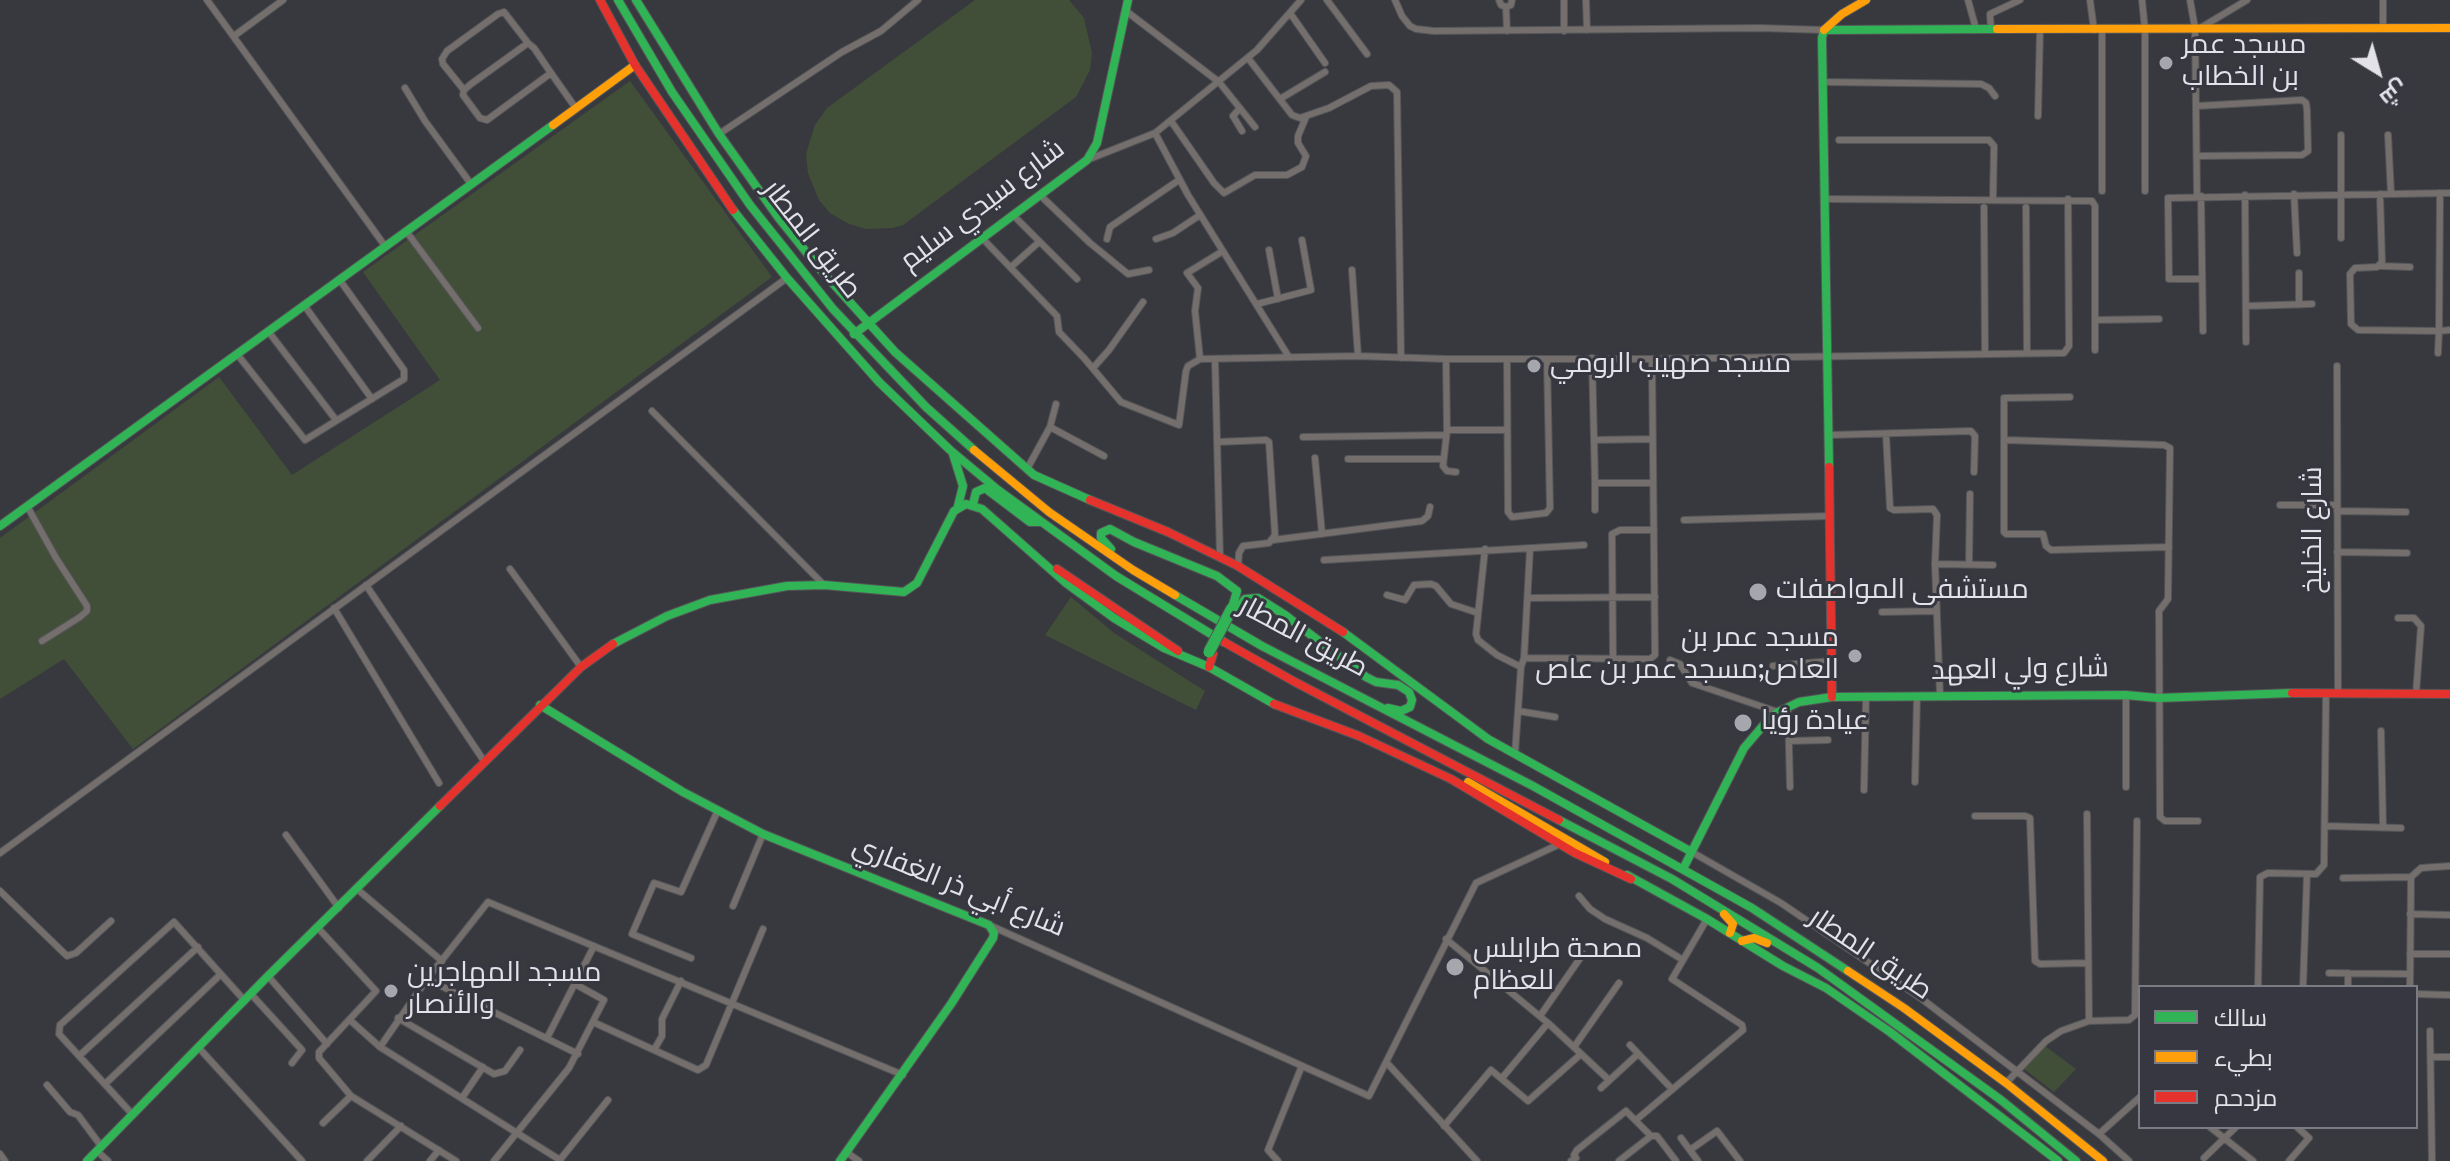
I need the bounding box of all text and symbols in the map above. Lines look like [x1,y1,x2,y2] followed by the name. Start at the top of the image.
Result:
[2182,30,2306,96] place label: مسجد عمر بن الخطاب
[2338,32,2418,112] north arrow
[2157,54,2175,72] marker: مسجد عمر بن الخطاب
[2373,72,2412,111] text: ش
[895,134,1073,280] street label: شارع سيدي سليم
[753,175,867,307] street label: طريق المطار
[1550,349,1791,383] place label: مسجد صهيب الرومي
[1525,357,1543,375] marker: مسجد صهيب الرومي
[2298,466,2332,594] street label: شارع الخليخ
[1776,575,2029,609] place label: مستشفى المواصفات
[1747,581,1769,603] marker: مستشفى المواصفات
[1232,591,1372,687] street label: طريق المطار
[1535,623,1839,689] place label: مسجد عمر بن العاص;مسجد عمر بن عاص
[1846,647,1864,665] marker: مسجد عمر بن العاص;مسجد عمر بن عاص
[1931,654,2109,690] street label: شارع ولي العهد
[1761,706,1869,740] place label: عيادة رؤيا
[1732,712,1754,734] marker: عيادة رؤيا
[847,831,1069,947] street label: شارع أبي ذر الغفاري
[1801,903,1937,1009] street label: طريق المطار
[1473,934,1642,1000] place label: مصحة طرابلس للعظام
[1444,956,1466,978] marker: مصحة طرابلس للعظام
[407,958,602,1024] place label: مسجد المهاجرين والأنصار
[382,982,400,1000] marker: مسجد المهاجرين والأنصار
[2138,985,2418,1129] legend
[2214,1005,2267,1035] text: سالك
[2214,1045,2273,1075] text: بطيء
[2214,1085,2277,1115] text: مزدحم

